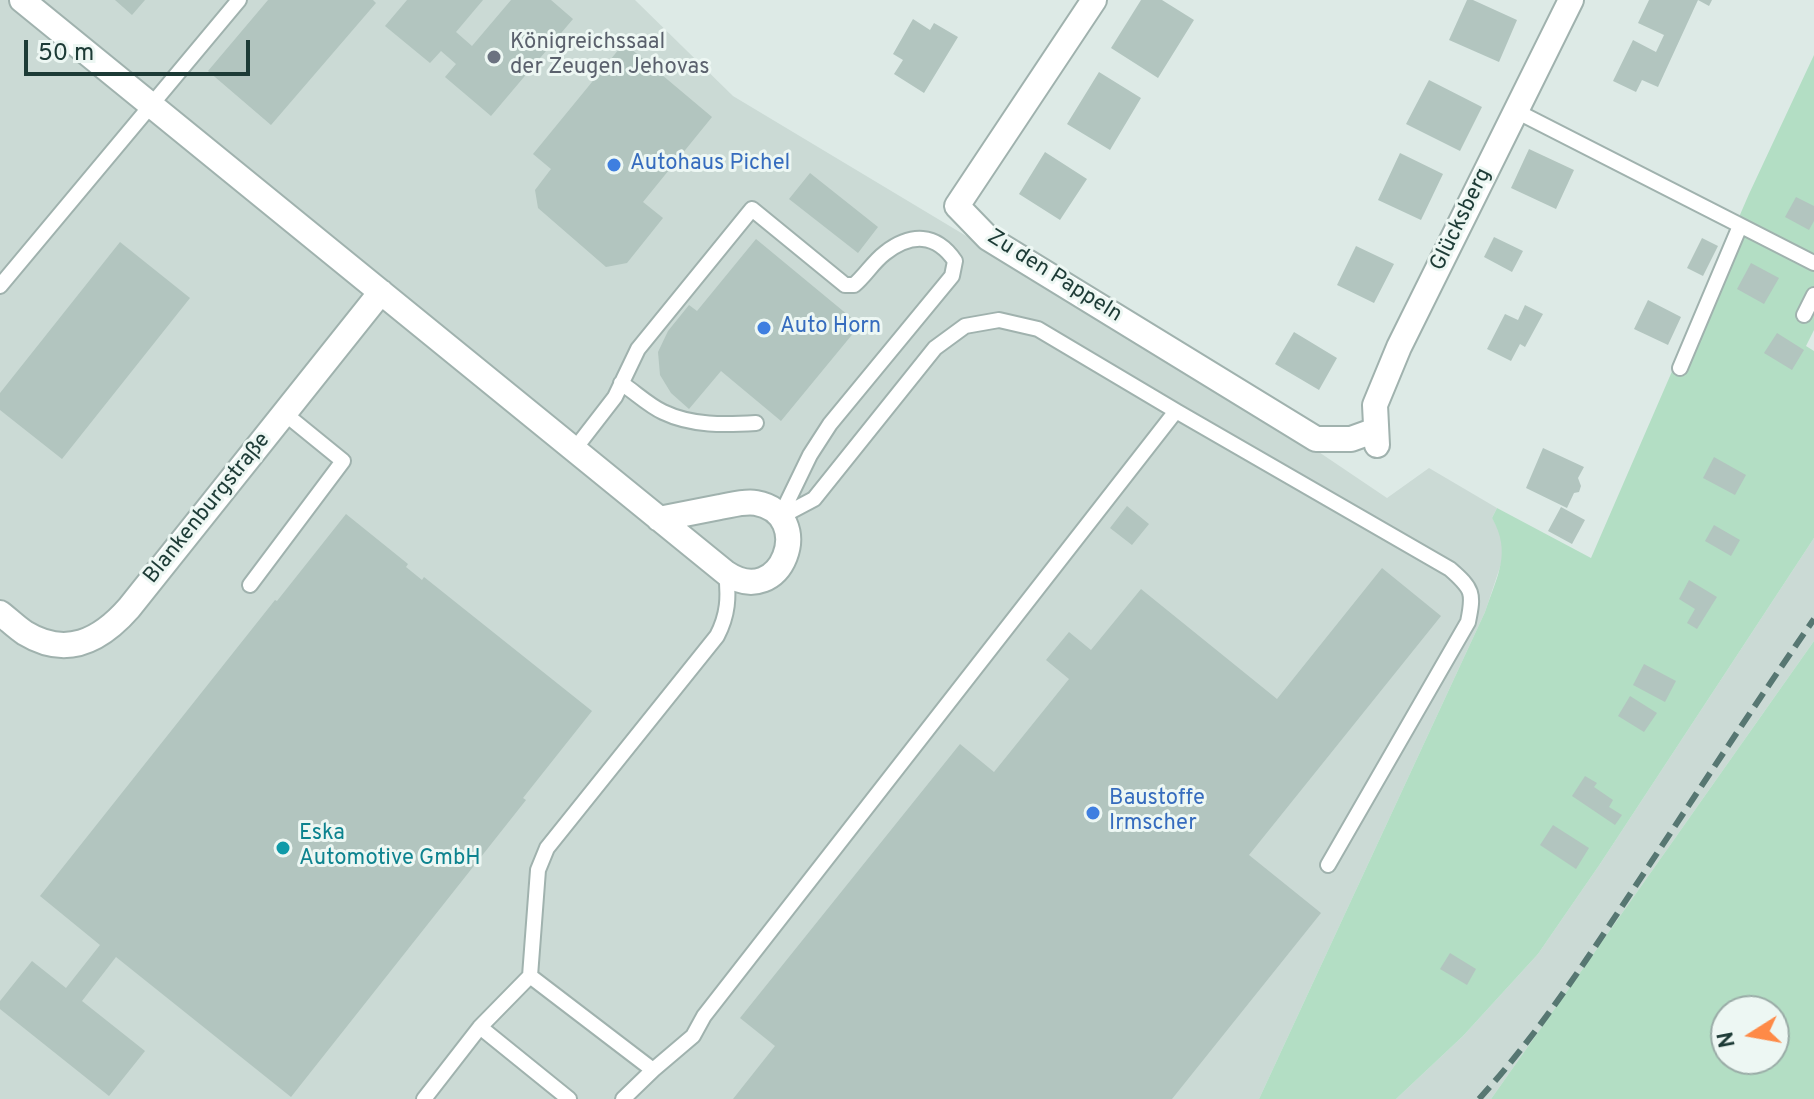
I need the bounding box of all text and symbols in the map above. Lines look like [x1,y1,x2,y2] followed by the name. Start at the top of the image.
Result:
[28,24,254,74] scale bar
[510,31,709,82] place label: Königreichssaal der Zeugen Jehovas
[38,39,94,69] text: 50 m
[485,48,503,66] marker: Königreichssaal der Zeugen Jehovas
[630,152,790,178] place label: Autohaus Pichel
[605,156,623,174] marker: Autohaus Pichel
[1426,164,1498,276] street label: Glücksberg
[982,225,1126,329] street label: Zu den Pappeln
[780,315,881,341] place label: Auto Horn
[755,319,773,337] marker: Auto Horn
[139,428,277,590] street label: Blankenburgstraße
[1109,787,1205,838] place label: Baustoffe Irmscher
[1084,804,1102,822] marker: Baustoffe Irmscher
[299,822,481,874] place label: Eska Automotive GmbH
[274,839,292,857] marker: Eska Automotive GmbH
[1710,995,1790,1075] north arrow
[1713,1029,1743,1050] text: N

